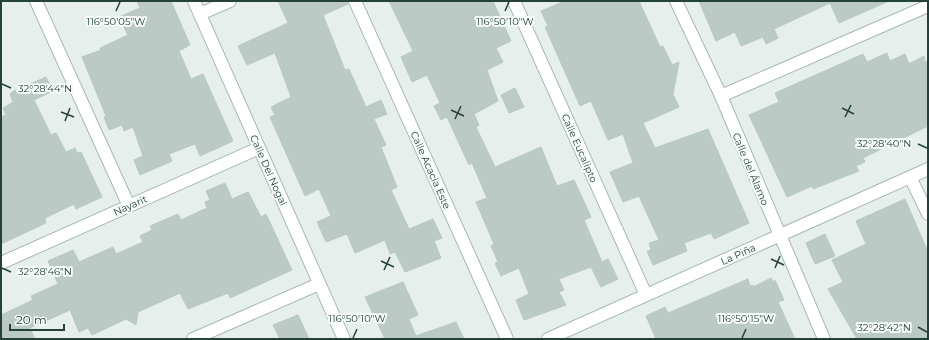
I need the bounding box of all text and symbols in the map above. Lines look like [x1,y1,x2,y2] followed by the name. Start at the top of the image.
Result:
[87,15,145,28] text: 116°50'05"W
[476,15,534,28] text: 116°50'10"W
[18,82,72,95] text: 32°28'44"N
[559,112,601,185] street label: Calle Eucalipto
[408,129,454,211] street label: Calle Acacia Este
[729,131,772,208] street label: Calle del Álamo
[247,133,290,208] street label: Calle Del Nogal
[857,137,911,150] text: 32°28'40"N
[111,192,149,219] street label: Nayarit
[719,241,758,268] street label: La Piña
[18,265,72,278] text: 32°28'46"N
[10,306,64,332] scale bar
[16,312,47,327] text: 20 m
[328,312,386,325] text: 116°50'10"W
[718,312,774,325] text: 116°50'15"W
[857,321,911,334] text: 32°28'42"N

